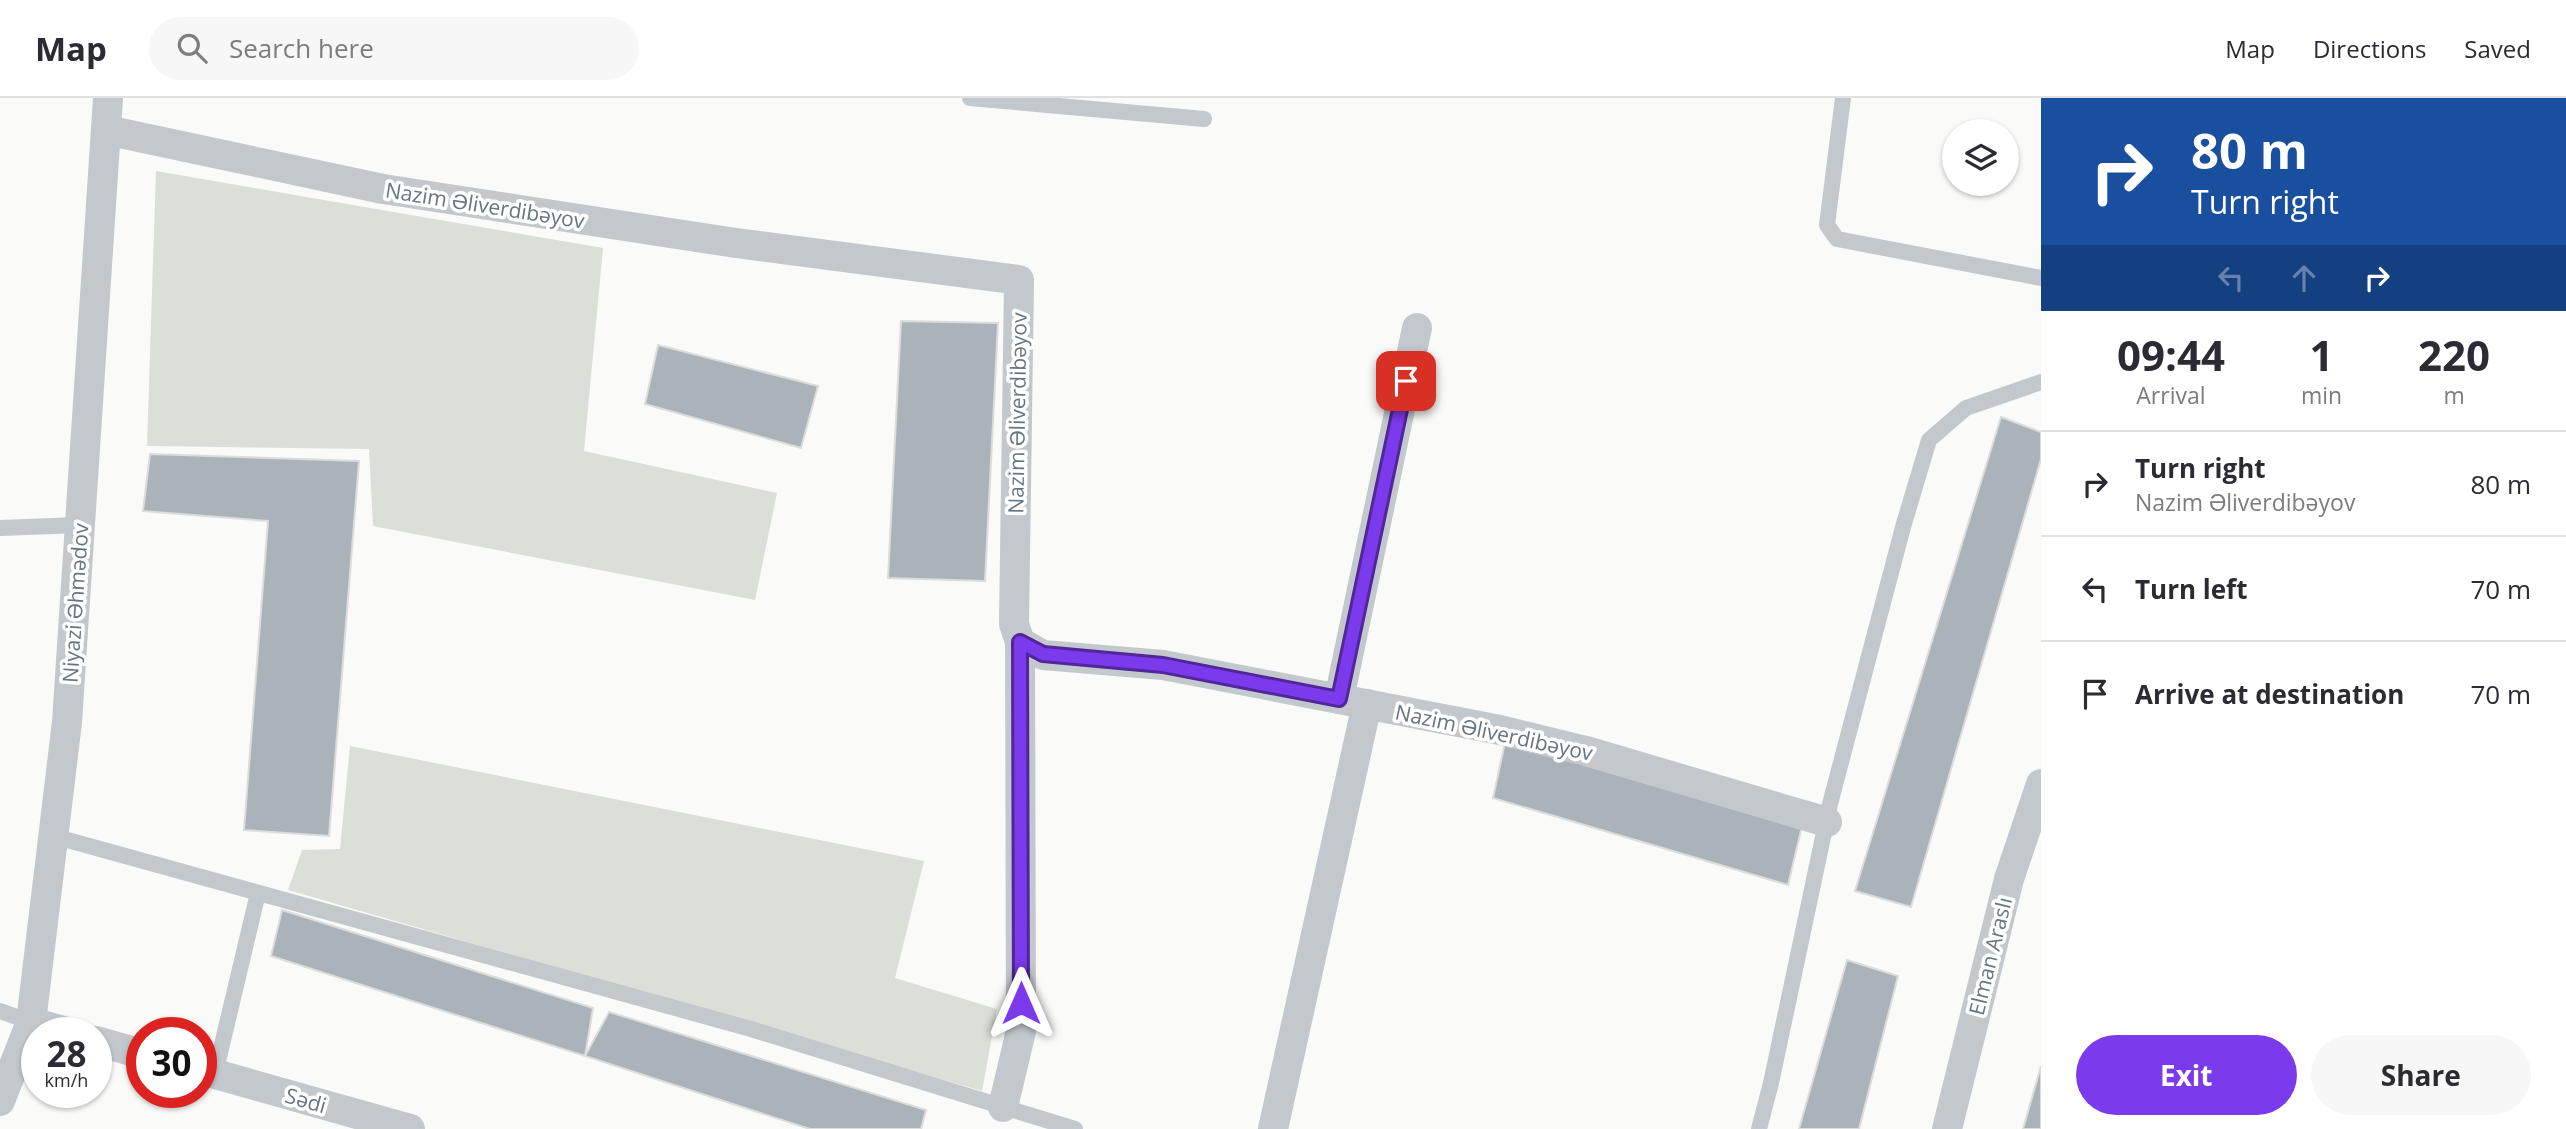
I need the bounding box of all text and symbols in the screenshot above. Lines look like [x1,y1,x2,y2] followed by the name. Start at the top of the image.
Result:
[149,17,639,80] search box
[35,26,107,71] text: Map
[173,29,211,67] icon: search
[229,30,374,66] text: Search here
[2225,32,2275,65] text: Map
[2313,32,2426,65] text: Directions
[2464,32,2531,65] text: Saved
[2191,117,2308,183] text: 80 m
[1942,119,2019,196] map controls
[1942,119,2019,196] button: layers
[2076,126,2167,217] icon: right
[383,175,587,235] street label: Nazim Əliverdibəyov
[2191,180,2339,223] text: Turn right
[2212,259,2250,297] icon: left
[2285,259,2323,297] icon: ahead
[2358,259,2396,297] icon: right
[1001,312,1033,514] street label: Nazim Əliverdibəyov
[2117,326,2225,383] text: 09:44
[2309,326,2334,383] text: 1
[2418,326,2490,383] text: 220
[1376,351,1436,411] pin
[1387,362,1425,400] icon: arrive
[2136,379,2206,411] text: Arrival
[2301,379,2342,411] text: min
[2443,379,2465,411] text: m
[2135,450,2266,486] text: Turn right
[2076,465,2114,503] icon: right
[2470,466,2531,502] text: 80 m
[2135,486,2355,518] text: Nazim Əliverdibəyov
[55,522,95,684] street label: Niyazi Əhmədov
[2076,570,2114,608] icon: left
[2135,571,2247,607] text: Turn left
[2470,571,2531,607] text: 70 m
[2076,675,2114,713] icon: arrive
[2135,676,2404,712] text: Arrive at destination
[2470,676,2531,712] text: 70 m
[1393,697,1596,767] street label: Nazim Əliverdibəyov
[1962,894,2018,1018] street label: Elman Araslı
[984,966,1058,1040] position arrow
[126,1017,217,1108] speed limit sign: 30
[46,1030,87,1077] text: 28
[2076,1035,2297,1115] button: Exit
[2311,1035,2531,1115] button: Share
[45,1068,88,1092] text: km/h
[282,1081,330,1119] street label: Sədi

